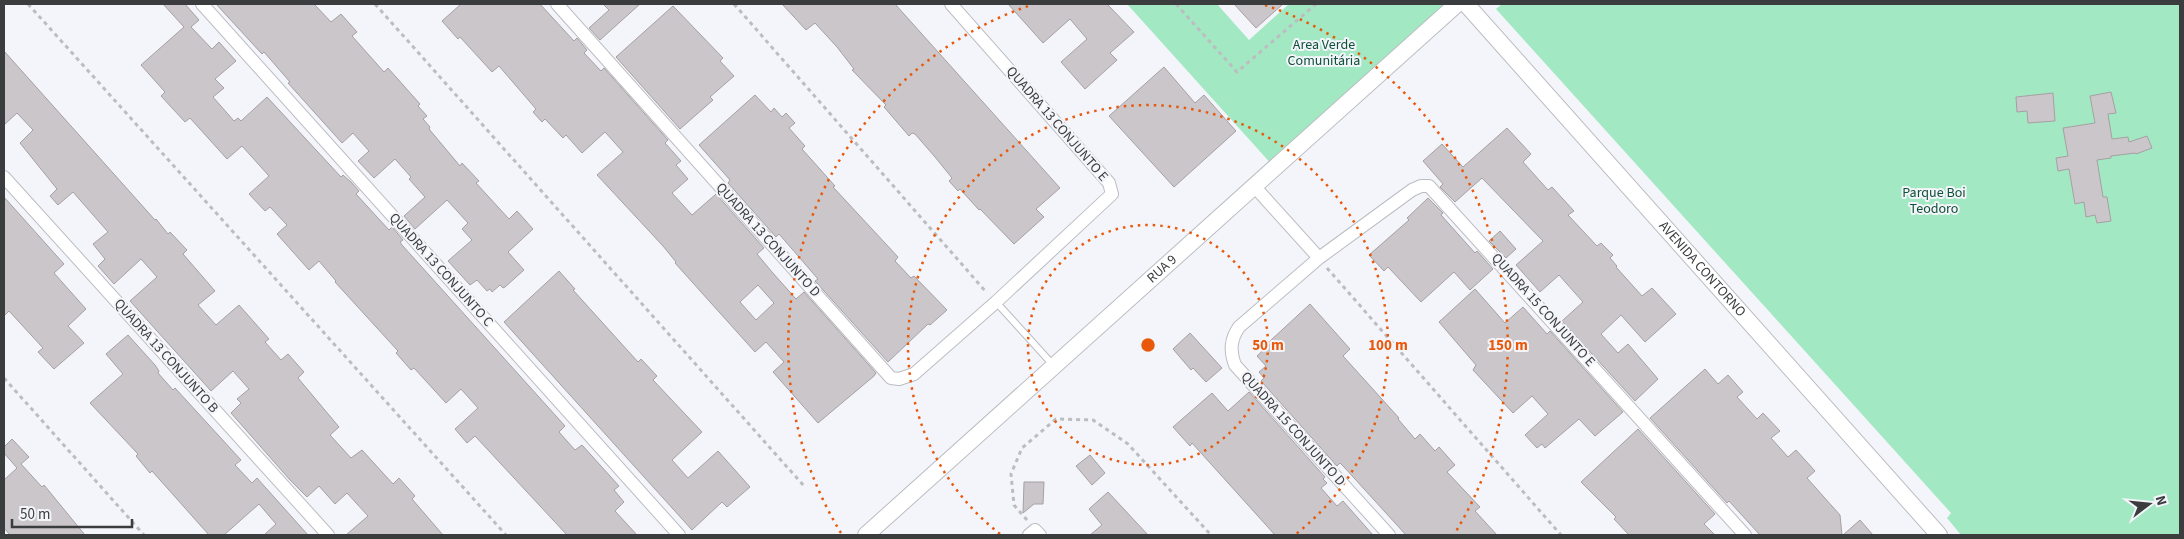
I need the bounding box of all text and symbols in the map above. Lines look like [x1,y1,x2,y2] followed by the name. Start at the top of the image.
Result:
[1288,35,1360,71] park label: Area Verde Comunitária
[1001,62,1113,186] street label: QUADRA 13 CONJUNTO E
[711,178,825,302] street label: QUADRA 13 CONJUNTO D
[1902,183,1966,219] park label: Parque Boi Teodoro
[384,209,498,331] street label: QUADRA 13 CONJUNTO C
[1654,217,1750,321] street label: AVENIDA CONTORNO
[1486,249,1600,371] street label: QUADRA 15 CONJUNTO E
[1143,250,1181,288] street label: RUA 9
[109,294,223,418] street label: QUADRA 13 CONJUNTO B
[1252,335,1284,356] text: 50 m
[1368,335,1408,356] text: 100 m
[1488,335,1528,356] text: 150 m
[1139,336,1157,354] centre of rings
[1236,367,1350,491] street label: QUADRA 15 CONJUNTO D
[2124,479,2174,529] north arrow
[2150,493,2171,508] text: N
[12,496,132,528] scale bar
[20,504,50,525] text: 50 m

